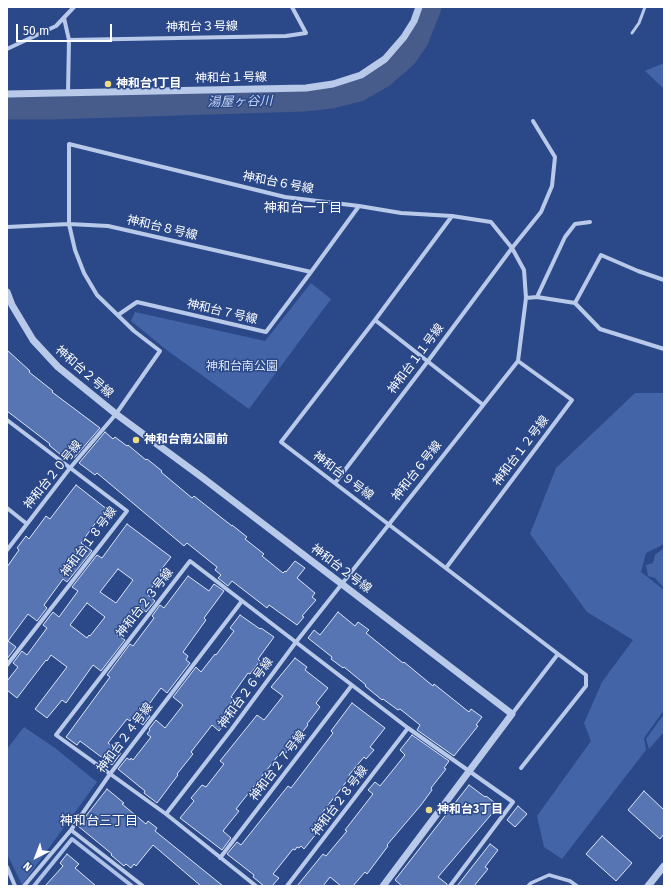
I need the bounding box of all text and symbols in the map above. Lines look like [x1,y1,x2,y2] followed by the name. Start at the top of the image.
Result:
[18,16,114,42] scale bar
[166,19,238,35] street label: 神和台３号線
[23,24,49,38] text: 50 m
[195,70,267,86] street label: 神和台１号線
[116,77,182,91] place label: 神和台1丁目
[103,79,113,89] marker: 神和台1丁目
[207,94,273,110] water label: 湯屋ヶ谷川
[241,169,315,197] street label: 神和台６号線
[264,200,342,216] district label: 神和台一丁目
[125,213,199,243] street label: 神和台８号線
[185,297,259,327] street label: 神和台７号線
[385,321,447,397] street label: 神和台１１号線
[52,343,116,401] street label: 神和台２号線
[206,360,278,374] park label: 神和台南公園
[490,413,552,489] street label: 神和台１２号線
[144,433,228,447] place label: 神和台南公園前
[131,435,141,445] marker: 神和台南公園前
[21,438,85,512] street label: 神和台２０号線
[389,438,445,504] street label: 神和台６号線
[310,449,376,503] street label: 神和台９号線
[58,504,120,580] street label: 神和台１８号線
[308,542,374,596] street label: 神和台２号線
[113,565,177,641] street label: 神和台２３号線
[215,655,277,731] street label: 神和台２６号線
[94,700,156,776] street label: 神和台２４号線
[247,728,309,804] street label: 神和台２７号線
[309,763,371,839] street label: 神和台２８号線
[437,803,503,817] place label: 神和台3丁目
[424,805,434,815] marker: 神和台3丁目
[60,813,138,829] district label: 神和台三丁目
[16,837,56,877] north arrow
[21,859,35,874] text: N

